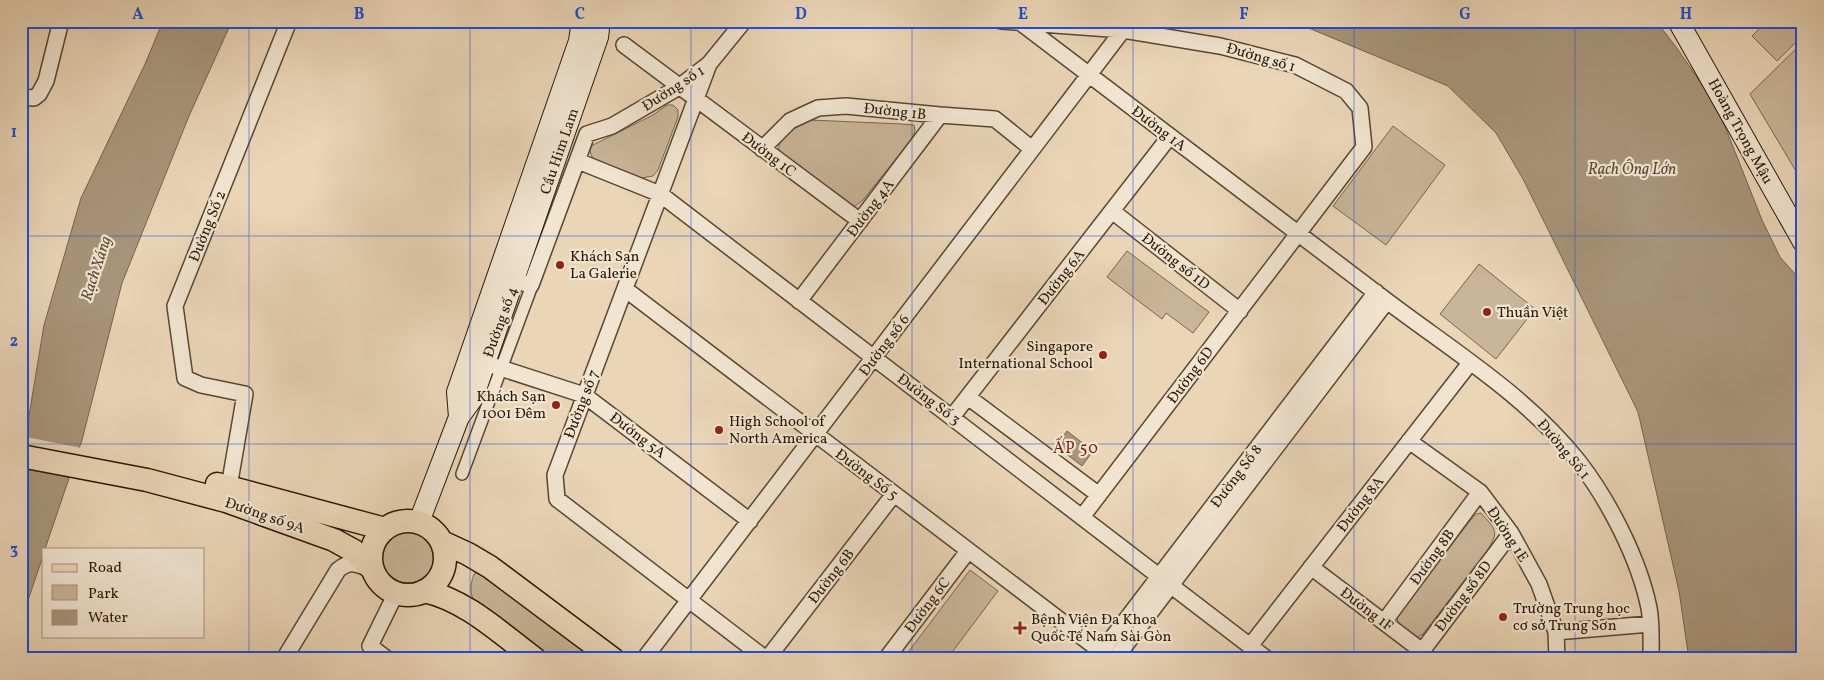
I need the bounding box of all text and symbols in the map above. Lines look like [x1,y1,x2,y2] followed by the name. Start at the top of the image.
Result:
[132,4,144,26] text: A
[354,4,365,26] text: B
[575,4,585,26] text: C
[795,4,807,26] text: D
[1018,4,1028,26] text: E
[1239,4,1249,26] text: F
[1459,4,1471,26] text: G
[1680,4,1692,26] text: H
[1224,39,1298,78] street label: Đường số 1
[638,61,709,117] street label: Đường số 1
[1702,75,1777,188] street label: Hoàng Trọng Mậu
[862,99,927,126] street label: Đường 1B
[1126,102,1190,157] street label: Đường 1A
[536,106,585,197] street label: Cầu Him Lam
[11,122,17,144] text: 1
[736,128,800,183] street label: Đường 1C
[1588,158,1676,181] water label: Rạch Ông Lớn
[843,175,900,242] street label: Đường 4A
[185,188,232,265] street label: Đường Số 2
[1136,229,1214,296] street label: Đường số 1D
[76,234,118,304] water label: Rạch Xáng
[1034,245,1091,310] street label: Đường 6A
[570,247,640,285] place label: Khách Sạn La Galerie
[554,259,566,271] marker: Khách Sạn La Galerie
[479,284,524,361] street label: Đường số 4
[1497,303,1568,324] place label: Thuần Việt
[1481,306,1493,318] marker: Thuần Việt
[855,311,915,381] street label: Đường số 6
[10,331,18,353] text: 2
[959,337,1093,375] place label: Singapore International School
[1163,343,1220,409] street label: Đường 6D
[1097,349,1109,361] marker: Singapore International School
[560,367,605,442] street label: Đường số 7
[892,369,964,431] street label: Đường Số 3
[476,387,546,425] place label: Khách Sạn 1001 Đêm
[550,399,562,411] marker: Khách Sạn 1001 Đêm
[605,408,670,465] street label: Đường 5A
[729,412,828,450] place label: High School of North America
[1531,415,1594,485] street label: Đường Số 1
[713,424,725,436] marker: High School of North America
[1053,436,1099,460] district label: ẤP 50
[1206,441,1268,513] street label: Đường Số 8
[830,444,902,506] street label: Đường Số 5
[1333,472,1390,537] street label: Đường 8A
[222,493,308,540] street label: Đường số 9A
[1481,503,1533,567] street label: Đường 1E
[1406,526,1461,590] street label: Đường 8B
[10,539,18,561] text: 3
[804,545,860,609] street label: Đường 6B
[42,548,205,638] legend
[1431,557,1498,637] street label: Đường số 8D
[88,558,122,579] text: Road
[900,573,956,638] street label: Đường 6C
[1335,583,1397,637] street label: Đường 1F
[88,584,119,605] text: Park
[1513,599,1630,637] place label: Trường Trung học cơ sở Trung Sơn
[88,608,128,629] text: Water
[1031,610,1172,648] place label: Bệnh Viện Đa Khoa Quốc Tế Nam Sài Gòn
[1497,611,1509,623] marker: Trường Trung học cơ sở Trung Sơn
[1013,621,1027,635] marker: Bệnh Viện Đa Khoa Quốc Tế Nam Sài Gòn

